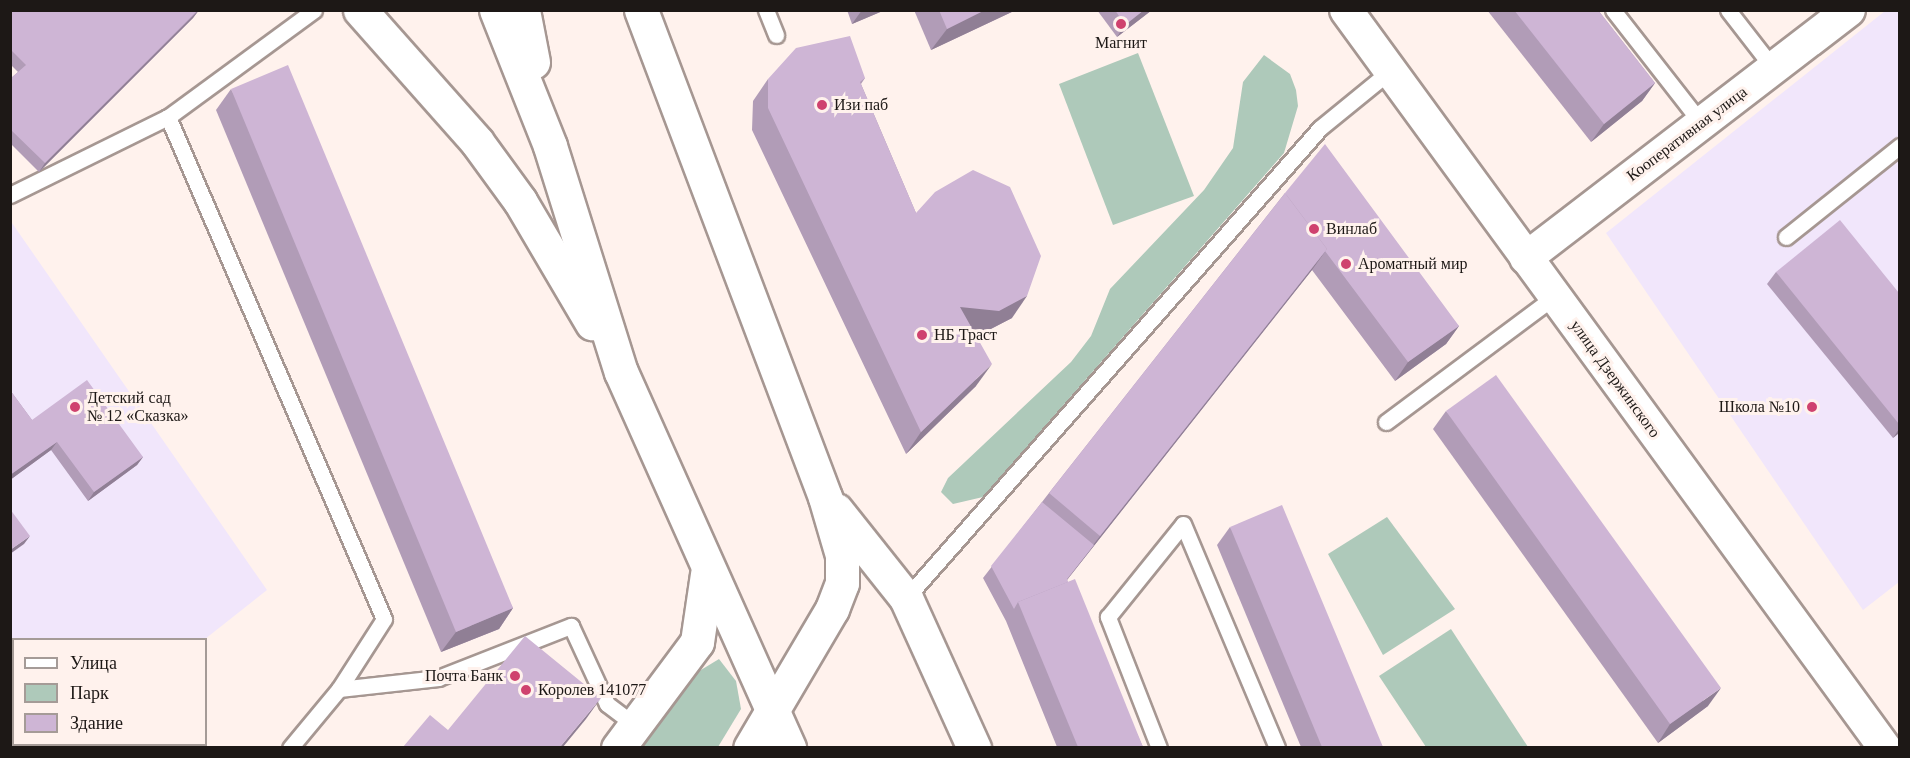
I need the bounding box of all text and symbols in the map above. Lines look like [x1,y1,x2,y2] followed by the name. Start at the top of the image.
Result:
[1114,17,1128,31] marker: Магнит
[1095,33,1147,53] place label: Магнит
[1623,82,1751,186] street label: Кооперативная улица
[834,95,888,115] place label: Изи паб
[815,98,829,112] marker: Изи паб
[1326,219,1377,239] place label: Винлаб
[1307,222,1321,236] marker: Винлаб
[1358,254,1468,274] place label: Ароматный мир
[1339,257,1353,271] marker: Ароматный мир
[1566,316,1664,442] street label: улица Дзержинского
[934,325,997,345] place label: НБ Траст
[915,328,929,342] marker: НБ Траст
[87,388,189,426] place label: Детский сад № 12 «Сказка»
[1719,397,1800,417] place label: Школа №10
[68,400,82,414] marker: Детский сад № 12 «Сказка»
[1805,400,1819,414] marker: Школа №10
[12,638,207,746] legend
[70,653,117,673] text: Улица
[425,666,503,686] place label: Почта Банк
[508,669,522,683] marker: Почта Банк
[538,680,646,700] place label: Королев 141077
[70,683,109,703] text: Парк
[519,683,533,697] marker: Королев 141077
[70,713,123,733] text: Здание

